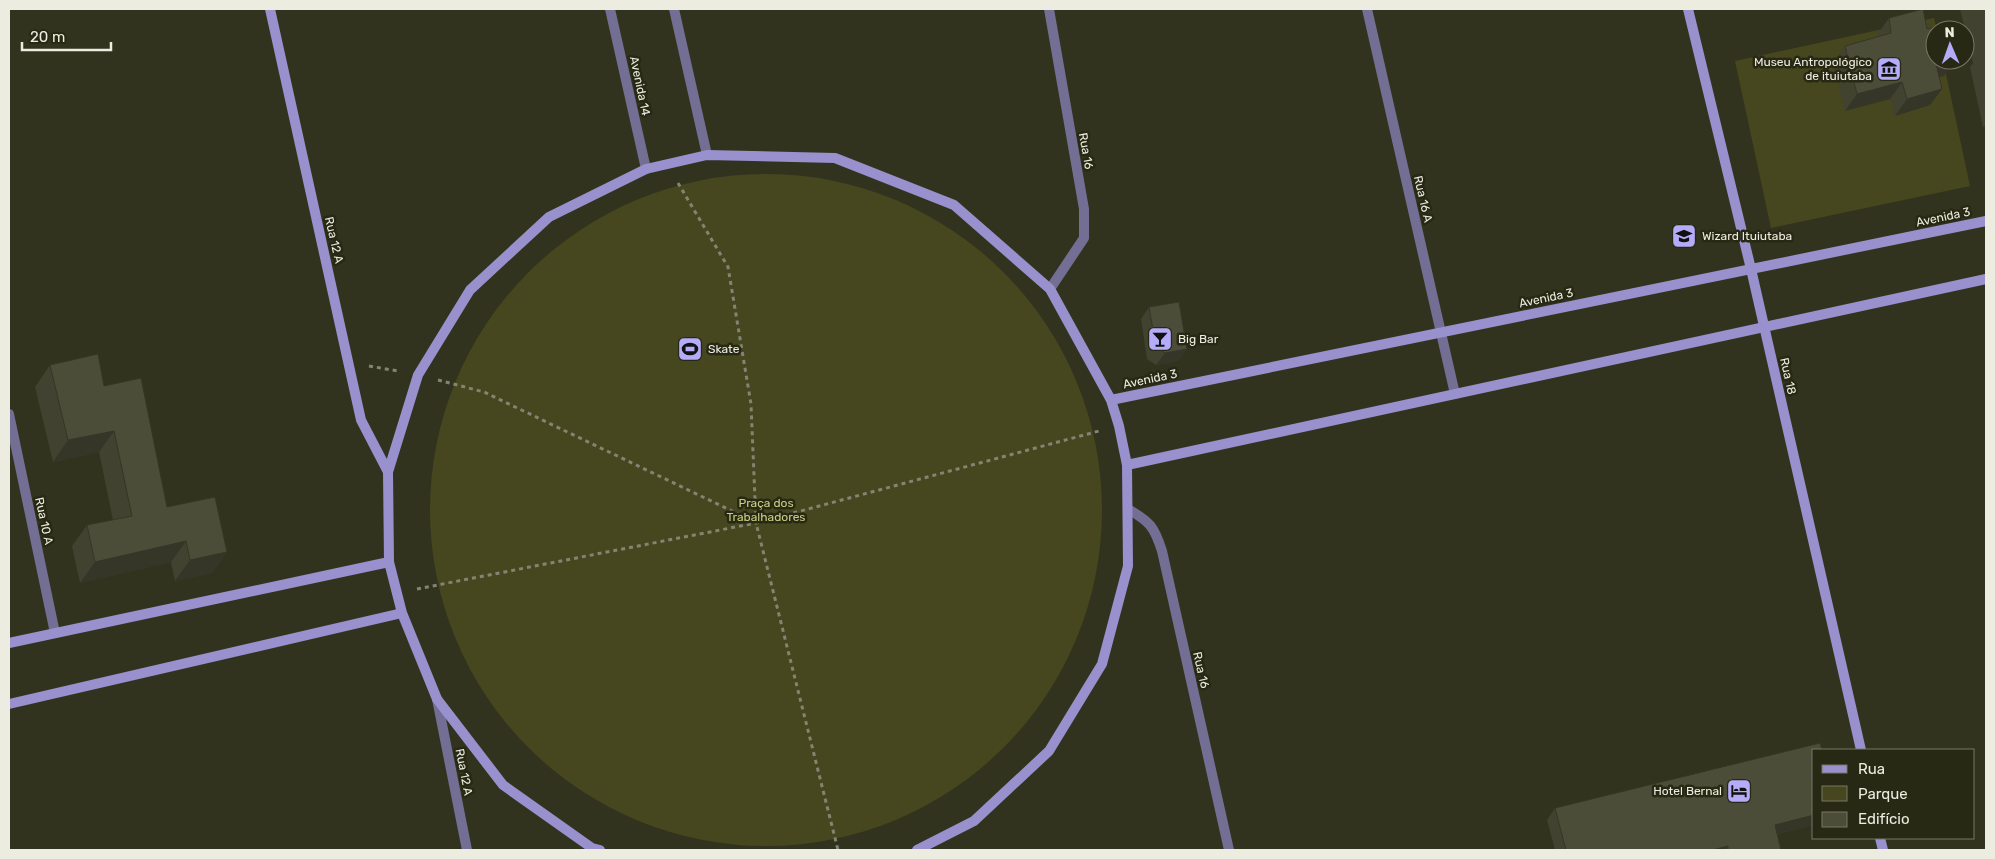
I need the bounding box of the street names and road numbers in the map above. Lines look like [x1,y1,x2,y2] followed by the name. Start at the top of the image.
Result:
[627,55,653,117] street label: Avenida 14
[1076,132,1096,170] street label: Rua 16
[1411,174,1435,224] street label: Rua 16 A
[1915,204,1971,230] street label: Avenida 3
[322,215,346,265] street label: Rua 12 A
[1518,285,1574,311] street label: Avenida 3
[1777,356,1799,396] street label: Rua 18
[1122,366,1178,392] street label: Avenida 3
[32,496,56,546] street label: Rua 10 A
[1190,650,1212,690] street label: Rua 16
[453,747,475,797] street label: Rua 12 A

